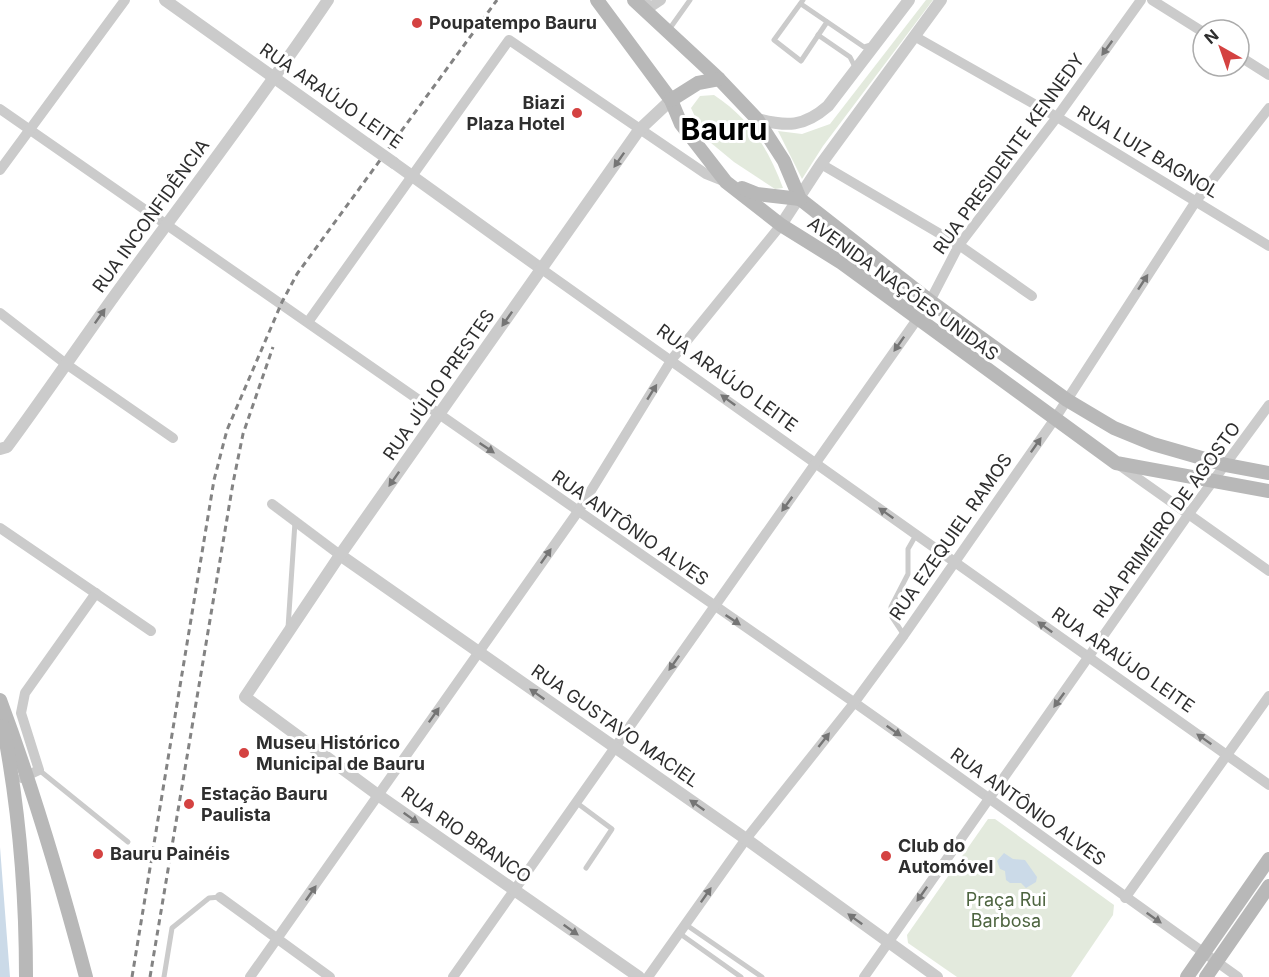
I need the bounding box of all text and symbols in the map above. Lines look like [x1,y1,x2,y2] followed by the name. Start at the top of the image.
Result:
[429,12,597,33] place label: Poupatempo Bauru
[410,16,424,30] marker: Poupatempo Bauru
[1191,18,1251,78] north arrow
[1200,25,1222,48] text: N
[256,38,407,153] street label: RUA ARAÚJO LEITE
[1101,39,1113,55] one-way arrow
[929,49,1088,258] street label: RUA PRESIDENTE KENNEDY
[466,92,565,134] place label: Biazi Plaza Hotel
[1074,101,1223,202] street label: RUA LUIZ BAGNOL
[570,106,584,120] marker: Biazi Plaza Hotel
[681,111,767,147] district label: Bauru
[87,134,213,296] street label: RUA INCONFIDÊNCIA
[613,151,625,167] one-way arrow
[804,212,1003,365] street label: AVENIDA NAÇÕES UNIDAS
[1138,274,1149,291] one-way arrow
[378,305,499,464] street label: RUA JÚLIO PRESTES
[94,309,106,325] one-way arrow
[501,311,513,327] one-way arrow
[653,319,802,436] street label: RUA ARAÚJO LEITE
[893,336,905,352] one-way arrow
[646,384,657,400] one-way arrow
[720,394,735,406] one-way arrow
[1089,418,1245,622] street label: RUA PRIMEIRO DE AGOSTO
[1030,437,1041,453] one-way arrow
[479,442,495,453] one-way arrow
[885,449,1016,624] street label: RUA EZEQUIEL RAMOS
[548,465,713,590] street label: RUA ANTÔNIO ALVES
[388,470,400,486] one-way arrow
[781,496,793,511] one-way arrow
[879,507,895,519] one-way arrow
[540,548,552,563] one-way arrow
[1048,602,1199,717] street label: RUA ARAÚJO LEITE
[725,614,741,625] one-way arrow
[1037,621,1052,633] one-way arrow
[669,655,680,671] one-way arrow
[528,660,703,791] street label: RUA GUSTAVO MACIEL
[529,688,545,700] one-way arrow
[1053,693,1065,708] one-way arrow
[428,707,439,723] one-way arrow
[885,725,901,737] one-way arrow
[256,732,425,774] place label: Museu Histórico Municipal de Bauru
[818,732,831,748] one-way arrow
[1197,733,1213,745] one-way arrow
[947,743,1110,870] street label: RUA ANTÔNIO ALVES
[237,746,251,760] marker: Museu Histórico Municipal de Bauru
[397,782,535,887] street label: RUA RIO BRANCO
[201,783,328,825] place label: Estação Bauru Paulista
[182,797,196,811] marker: Estação Bauru Paulista
[689,799,705,811] one-way arrow
[403,812,419,824] one-way arrow
[898,835,993,877] place label: Club do Automóvel
[110,843,230,864] place label: Bauru Painéis
[91,847,105,861] marker: Bauru Painéis
[879,849,893,863] marker: Club do Automóvel
[305,885,317,901] one-way arrow
[916,885,928,901] one-way arrow
[700,887,711,903] one-way arrow
[966,889,1046,931] park label: Praça Rui Barbosa
[1146,912,1162,924] one-way arrow
[847,913,863,925] one-way arrow
[563,924,579,935] one-way arrow

